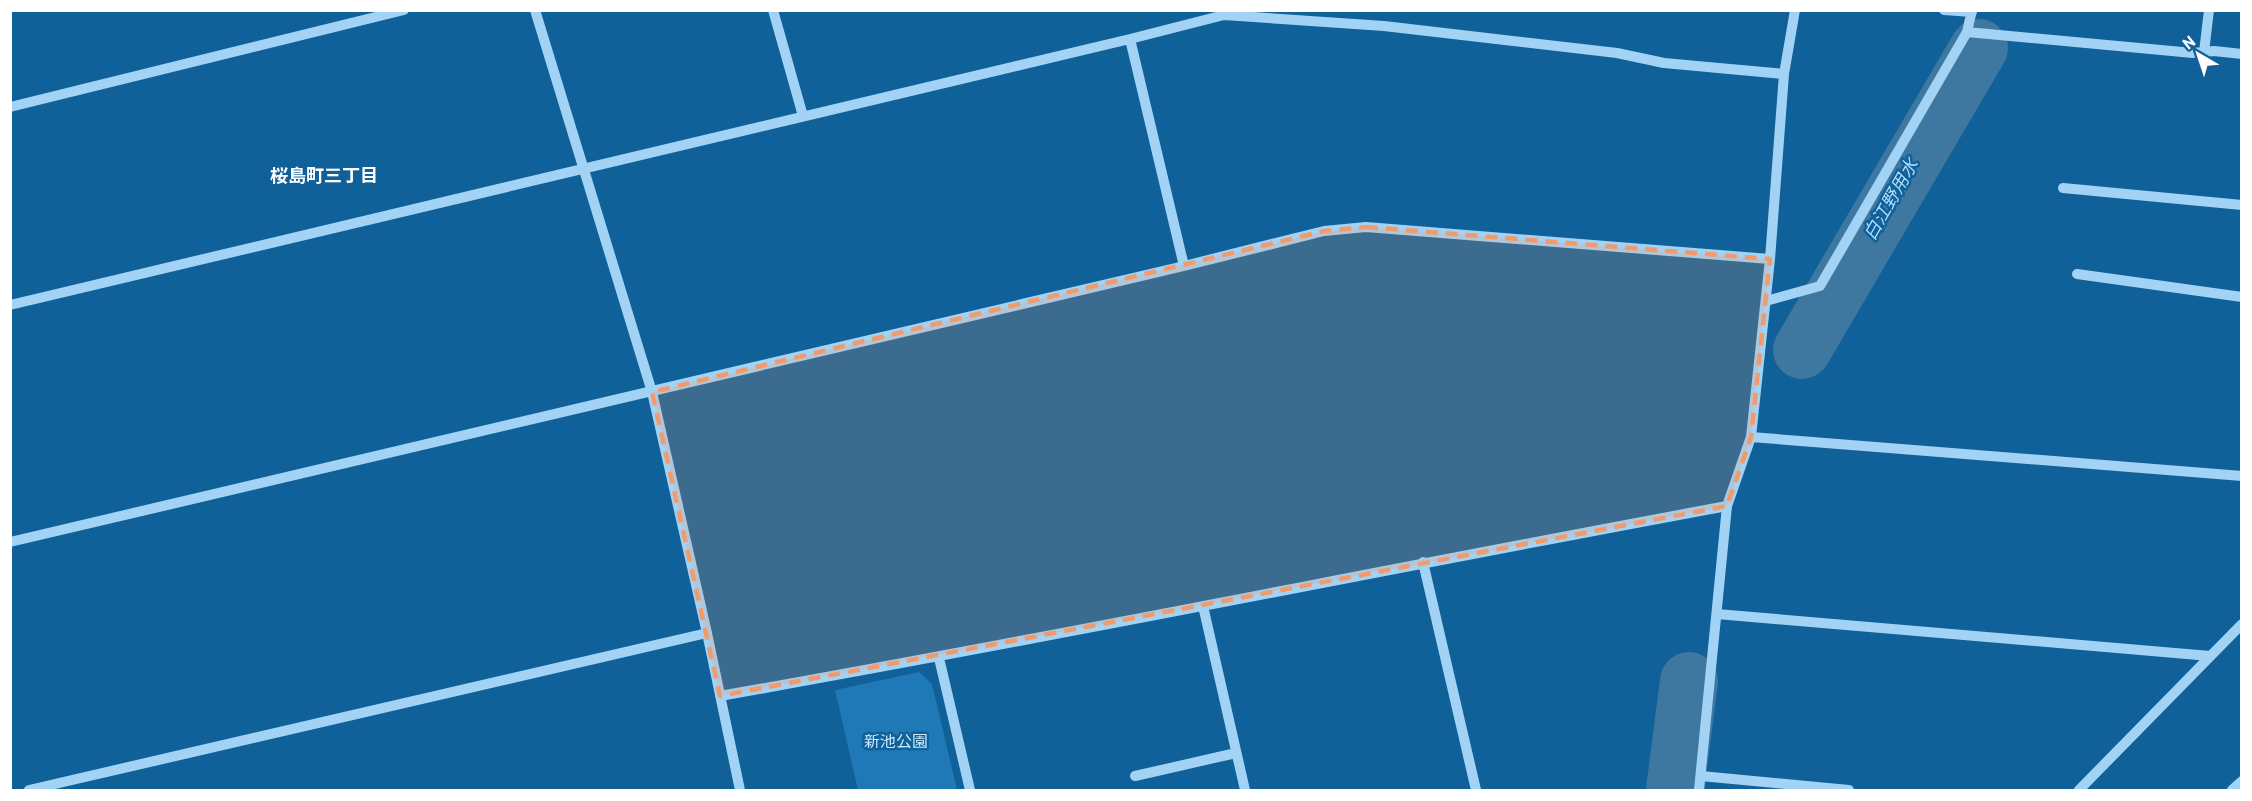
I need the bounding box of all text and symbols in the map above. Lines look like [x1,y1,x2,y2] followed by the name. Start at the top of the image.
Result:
[2168,24,2228,84] north arrow
[2178,31,2198,53] text: N
[1858,153,1923,243] water label: 白江野用水
[270,164,378,186] district label: 桜島町三丁目
[864,731,928,750] park label: 新池公園

